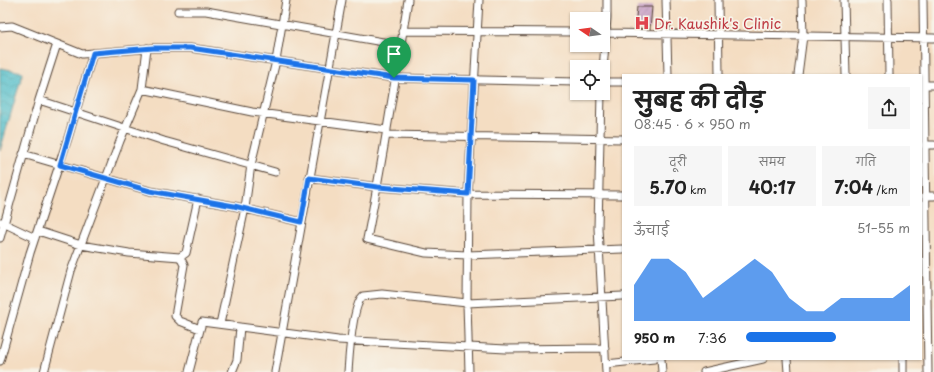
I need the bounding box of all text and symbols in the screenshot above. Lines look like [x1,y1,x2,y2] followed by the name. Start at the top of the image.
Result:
[570,12,610,52] north arrow
[570,12,610,100] map controls
[654,13,781,34] place label: Dr. Kaushik's Clinic
[633,14,651,32] hospital icon: Dr. Kaushik's Clinic
[377,37,411,78] pin
[383,43,405,65] icon: arrive
[570,60,610,100] button: locate
[634,82,765,115] text: सुबह की दौड़
[868,87,910,129] button: share
[634,114,751,133] text: 08:45 · 6 × 950 m
[669,153,687,170] text: दूरी
[759,153,785,170] text: समय
[856,153,876,170] text: गति
[649,174,687,200] text: 5.70
[749,174,795,200] text: 40:17
[834,174,873,200] text: 7:04
[687,181,707,198] text: km
[873,181,898,198] text: /km
[857,218,910,237] text: 51–55 m
[634,220,669,239] text: ऊँचाई
[634,328,675,347] text: 950 m
[698,328,727,347] text: 7:36

